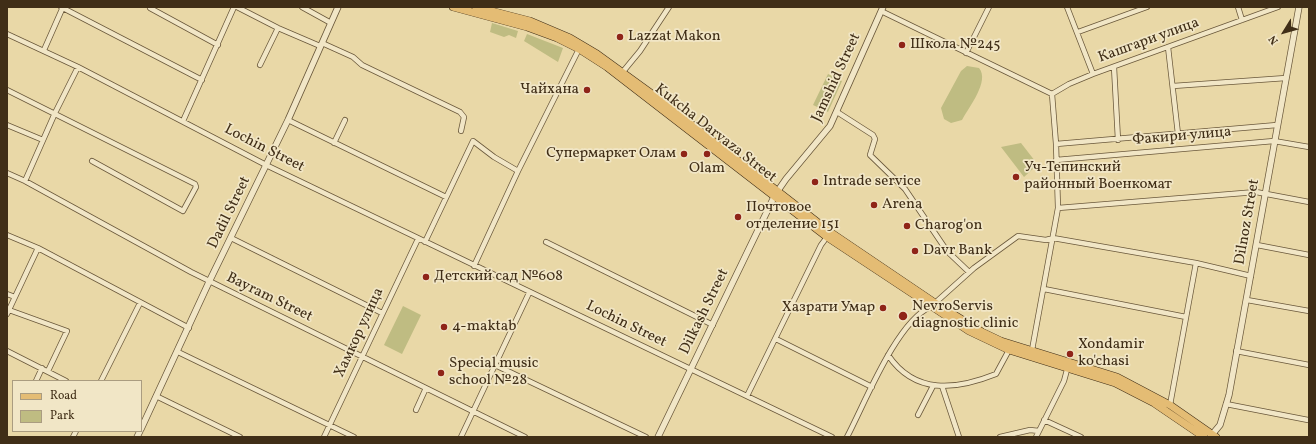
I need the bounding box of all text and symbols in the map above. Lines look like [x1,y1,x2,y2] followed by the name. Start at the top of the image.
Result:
[1264,12,1304,52] north arrow
[1096,14,1202,68] street label: Кашгари улица
[628,28,721,46] place label: Lazzat Makon
[808,31,866,125] street label: Jamshid Street
[615,32,625,42] marker: Lazzat Makon
[1266,32,1282,47] text: N
[910,36,1000,54] place label: Школа №245
[897,40,907,50] marker: Школа №245
[520,81,579,99] place label: Чайхана
[650,81,780,187] street label: Kukcha Darvaza Street
[582,85,592,95] marker: Чайхана
[221,121,307,177] street label: Lochin Street
[1132,124,1232,150] street label: Факири улица
[546,145,676,163] place label: Супермаркет Олам
[679,149,689,159] marker: Супермаркет Олам
[702,149,712,159] marker: Olam
[1024,159,1172,194] place label: Уч-Тепинский районный Военкомат
[689,160,725,178] place label: Olam
[1011,172,1021,182] marker: Уч-Тепинский районный Военкомат
[823,173,921,191] place label: Intrade service
[205,174,255,252] street label: Dadil Street
[810,177,820,187] marker: Intrade service
[1232,178,1264,266] street label: Dilnoz Street
[882,196,922,214] place label: Arena
[746,199,840,234] place label: Почтовое отделение 151
[869,200,879,210] marker: Arena
[733,212,743,222] marker: Почтовое отделение 151
[915,217,982,235] place label: Charog'on
[902,221,912,231] marker: Charog'on
[923,242,992,260] place label: Davr Bank
[910,246,920,256] marker: Davr Bank
[676,266,734,358] street label: Dilkash Street
[434,268,563,286] place label: Детский сад №608
[223,269,315,327] street label: Bayram Street
[421,272,431,282] marker: Детский сад №608
[331,285,389,381] street label: Хамкор улица
[583,298,669,352] street label: Lochin Street
[912,298,1018,333] place label: NevroServis diagnostic clinic
[782,299,875,317] place label: Хазрати Умар
[878,303,888,313] marker: Хазрати Умар
[897,310,909,322] marker: NevroServis diagnostic clinic
[452,318,516,336] place label: 4-maktab
[439,322,449,332] marker: 4-maktab
[1078,336,1144,371] place label: Xondamir ko'chasi
[1065,349,1075,359] marker: Xondamir ko'chasi
[449,355,539,390] place label: Special music school №28
[436,368,446,378] marker: Special music school №28
[12,380,142,432] legend
[50,388,77,404] text: Road
[50,408,75,424] text: Park

